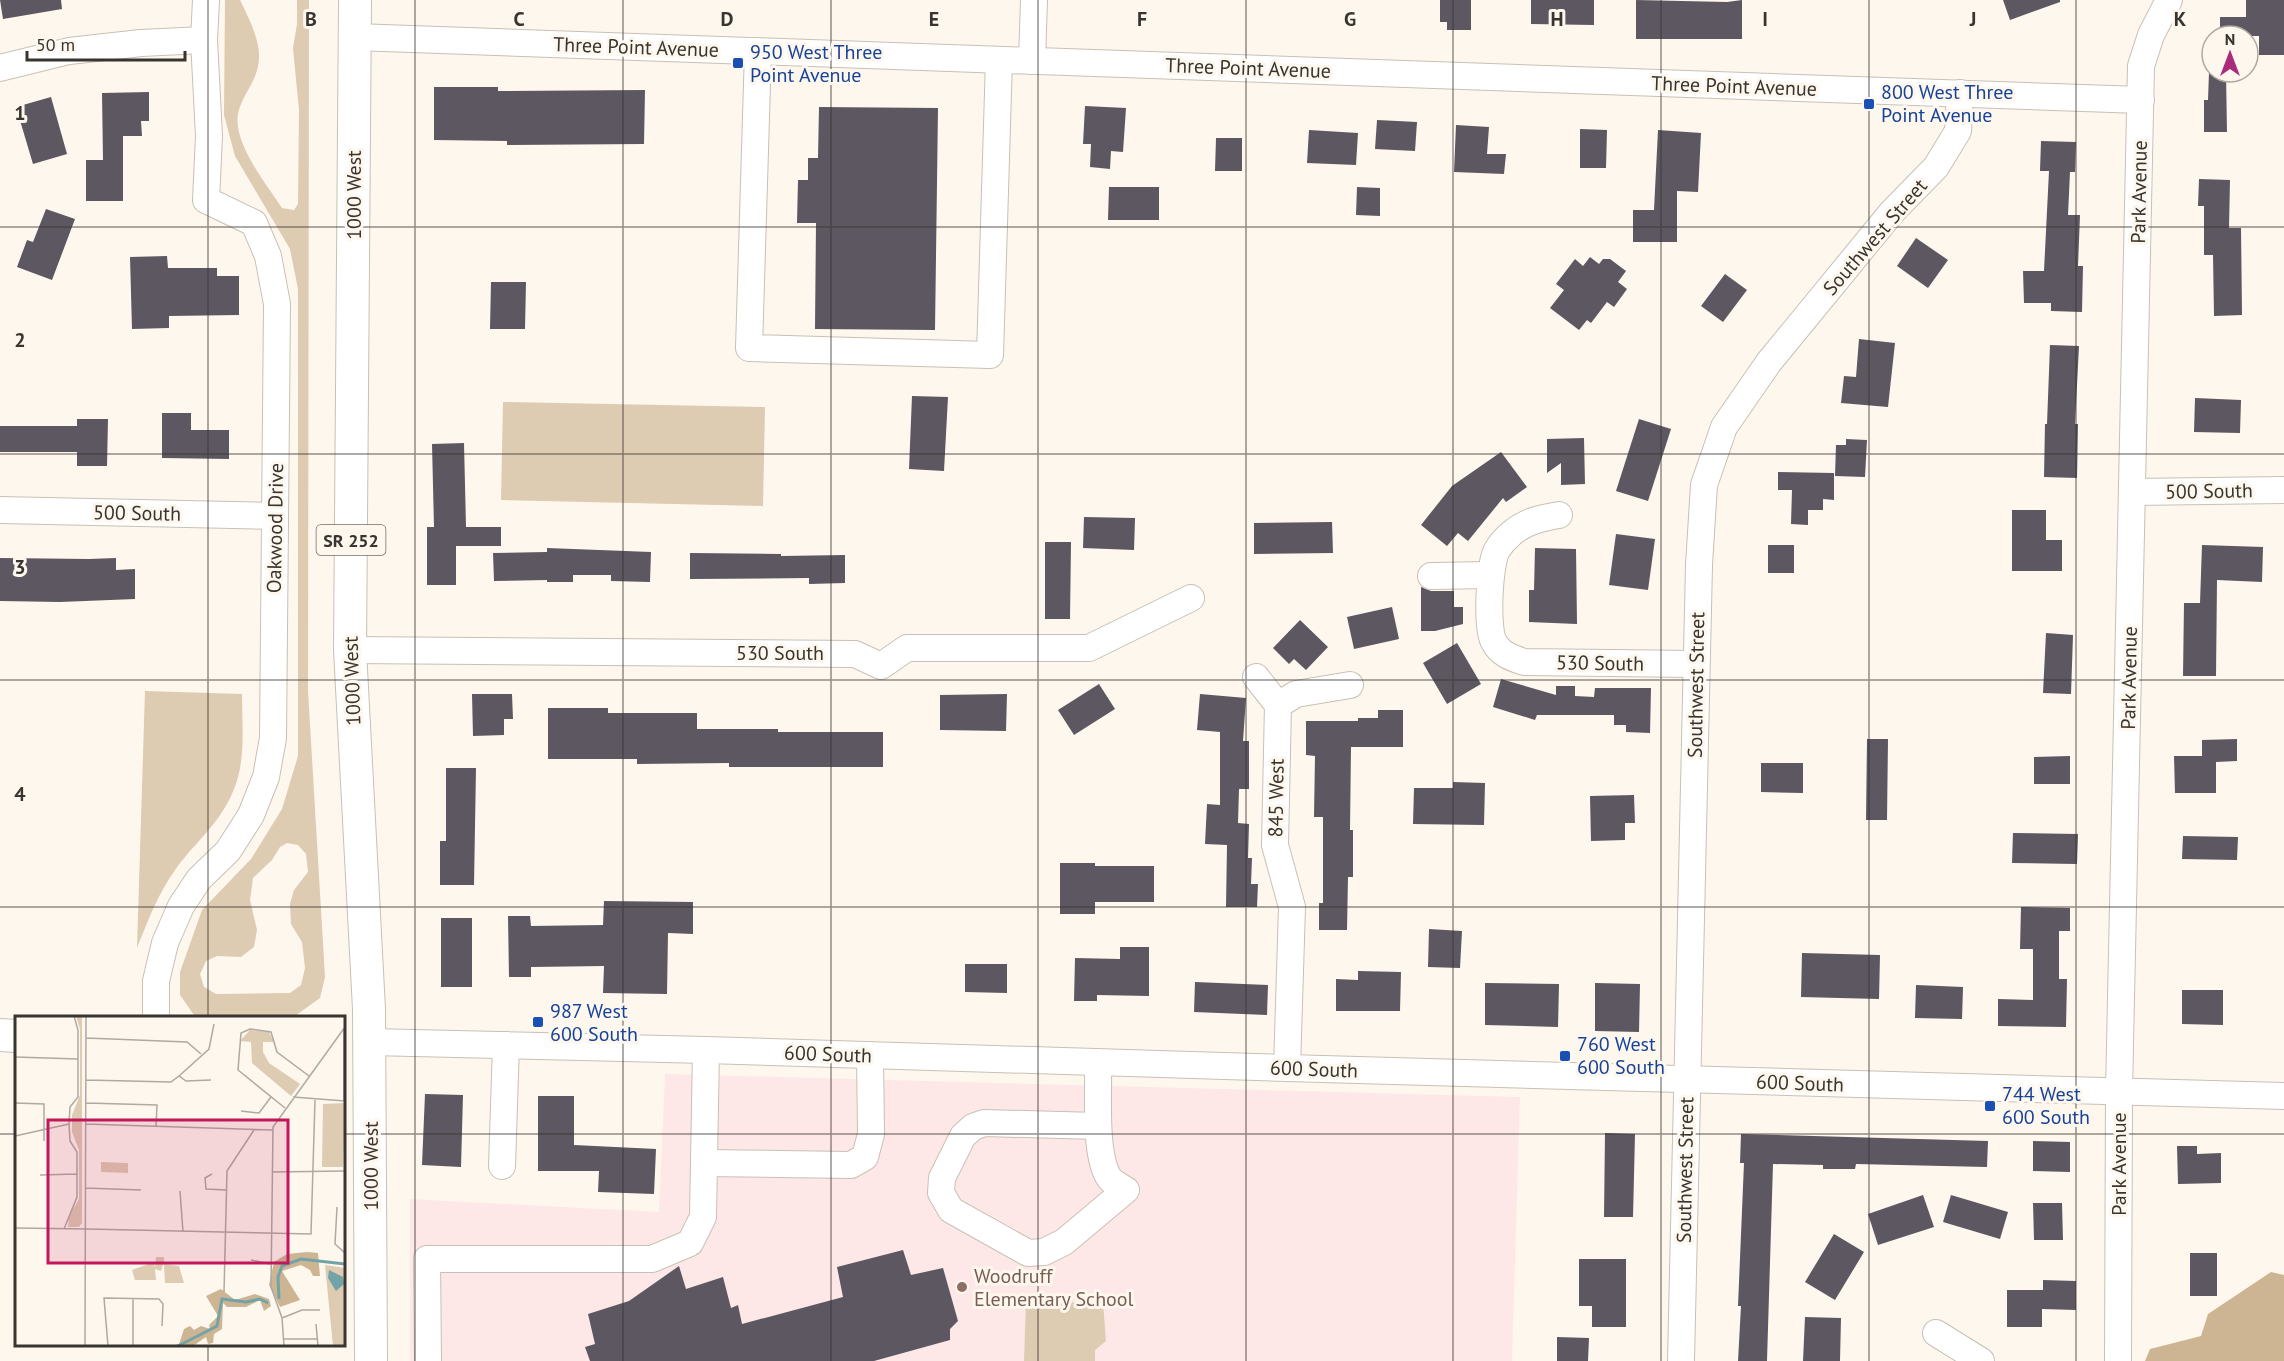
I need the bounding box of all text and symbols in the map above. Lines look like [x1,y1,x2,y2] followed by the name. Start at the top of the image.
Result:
[305,6,317,32] text: B
[513,6,525,32] text: C
[721,6,734,32] text: D
[929,6,939,32] text: E
[1137,6,1147,32] text: F
[1344,6,1356,32] text: G
[1550,6,1564,32] text: H
[1762,6,1768,32] text: I
[1969,6,1976,32] text: J
[2174,6,2187,32] text: K
[27,24,184,62] scale bar
[2200,24,2260,84] north arrow
[2225,29,2235,49] text: N
[553,31,719,63] street label: Three Point Avenue
[36,33,75,56] text: 50 m
[750,39,882,88] place label: 950 West Three Point Avenue
[1165,52,1331,84] street label: Three Point Avenue
[731,56,745,70] marker: 950 West Three Point Avenue
[1651,70,1817,102] street label: Three Point Avenue
[1881,79,2013,128] place label: 800 West Three Point Avenue
[1862,97,1876,111] marker: 800 West Three Point Avenue
[14,100,26,126] text: 1
[2125,140,2153,244] street label: Park Avenue
[341,150,367,240] street label: 1000 West
[1817,173,1933,301] street label: Southwest Street
[14,327,26,353] text: 2
[261,463,289,593] street label: Oakwood Drive
[2165,477,2253,505] street label: 500 South
[93,499,181,527] street label: 500 South
[316,525,386,555] road number: SR 252
[14,554,26,580] text: 3
[1682,612,1710,758] street label: Southwest Street
[2115,626,2143,730] street label: Park Avenue
[337,636,367,726] street label: 1000 West
[736,640,824,666] street label: 530 South
[1556,649,1644,677] street label: 530 South
[1262,758,1290,838] street label: 845 West
[14,781,26,807] text: 4
[550,998,638,1047] place label: 987 West 600 South
[531,1015,545,1029] marker: 987 West 600 South
[15,1016,345,1346] inset map
[1577,1031,1665,1080] place label: 760 West 600 South
[784,1039,872,1069] street label: 600 South
[1558,1049,1572,1063] marker: 760 West 600 South
[1270,1054,1358,1084] street label: 600 South
[1756,1068,1844,1098] street label: 600 South
[2002,1081,2090,1130] place label: 744 West 600 South
[1671,1097,1699,1243] street label: Southwest Street
[1983,1099,1997,1113] marker: 744 West 600 South
[2106,1112,2132,1216] street label: Park Avenue
[358,1121,384,1211] street label: 1000 West
[974,1263,1134,1312] place label: Woodruff Elementary School
[955,1280,969,1294] marker: Woodruff Elementary School

